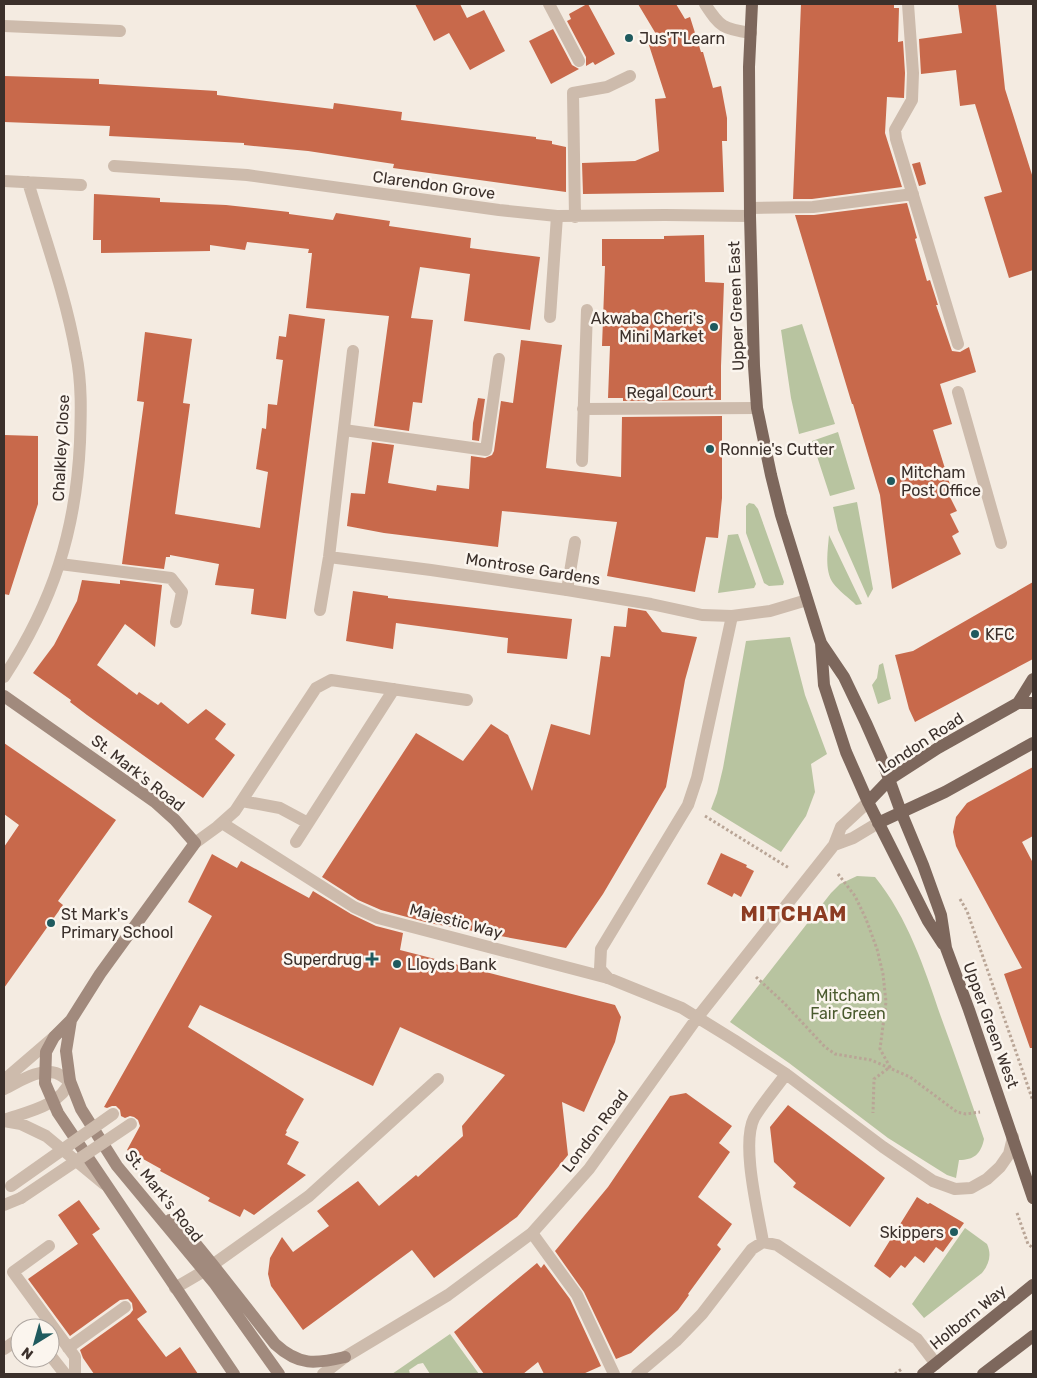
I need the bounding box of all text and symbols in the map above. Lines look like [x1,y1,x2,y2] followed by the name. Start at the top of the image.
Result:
[639,29,725,48] place label: Jus'T'Learn
[623,32,635,44] marker: Jus'T'Learn
[372,167,497,203] street label: Clarendon Grove
[724,241,748,371] street label: Upper Green East
[591,309,704,346] place label: Akwaba Cheri's Mini Market
[708,321,720,333] marker: Akwaba Cheri's Mini Market
[626,382,714,402] street label: Regal Court
[49,394,73,502] street label: Chalkley Close
[720,440,834,459] place label: Ronnie's Cutter
[704,443,716,455] marker: Ronnie's Cutter
[901,463,981,500] place label: Mitcham Post Office
[885,475,897,487] marker: Mitcham Post Office
[464,549,602,589] street label: Montrose Gardens
[985,625,1015,644] place label: KFC
[969,628,981,640] marker: KFC
[875,708,967,778] street label: London Road
[88,731,188,815] street label: St. Mark's Road
[407,899,505,943] street label: Majestic Way
[740,901,848,926] district label: MITCHAM
[61,905,173,942] place label: St Mark's Primary School
[45,917,57,929] marker: St Mark's Primary School
[283,950,362,969] place label: Superdrug
[366,953,378,965] marker: Superdrug
[407,955,497,974] place label: Lloyds Bank
[391,958,403,970] marker: Lloyds Bank
[959,959,1023,1091] street label: Upper Green West
[810,986,886,1023] park label: Mitcham Fair Green
[558,1086,632,1176] street label: London Road
[121,1146,207,1246] street label: St. Mark's Road
[880,1223,944,1242] place label: Skippers
[948,1226,960,1238] marker: Skippers
[926,1280,1010,1354] street label: Holborn Way
[10,1318,60,1368] north arrow
[18,1343,37,1363] text: N

